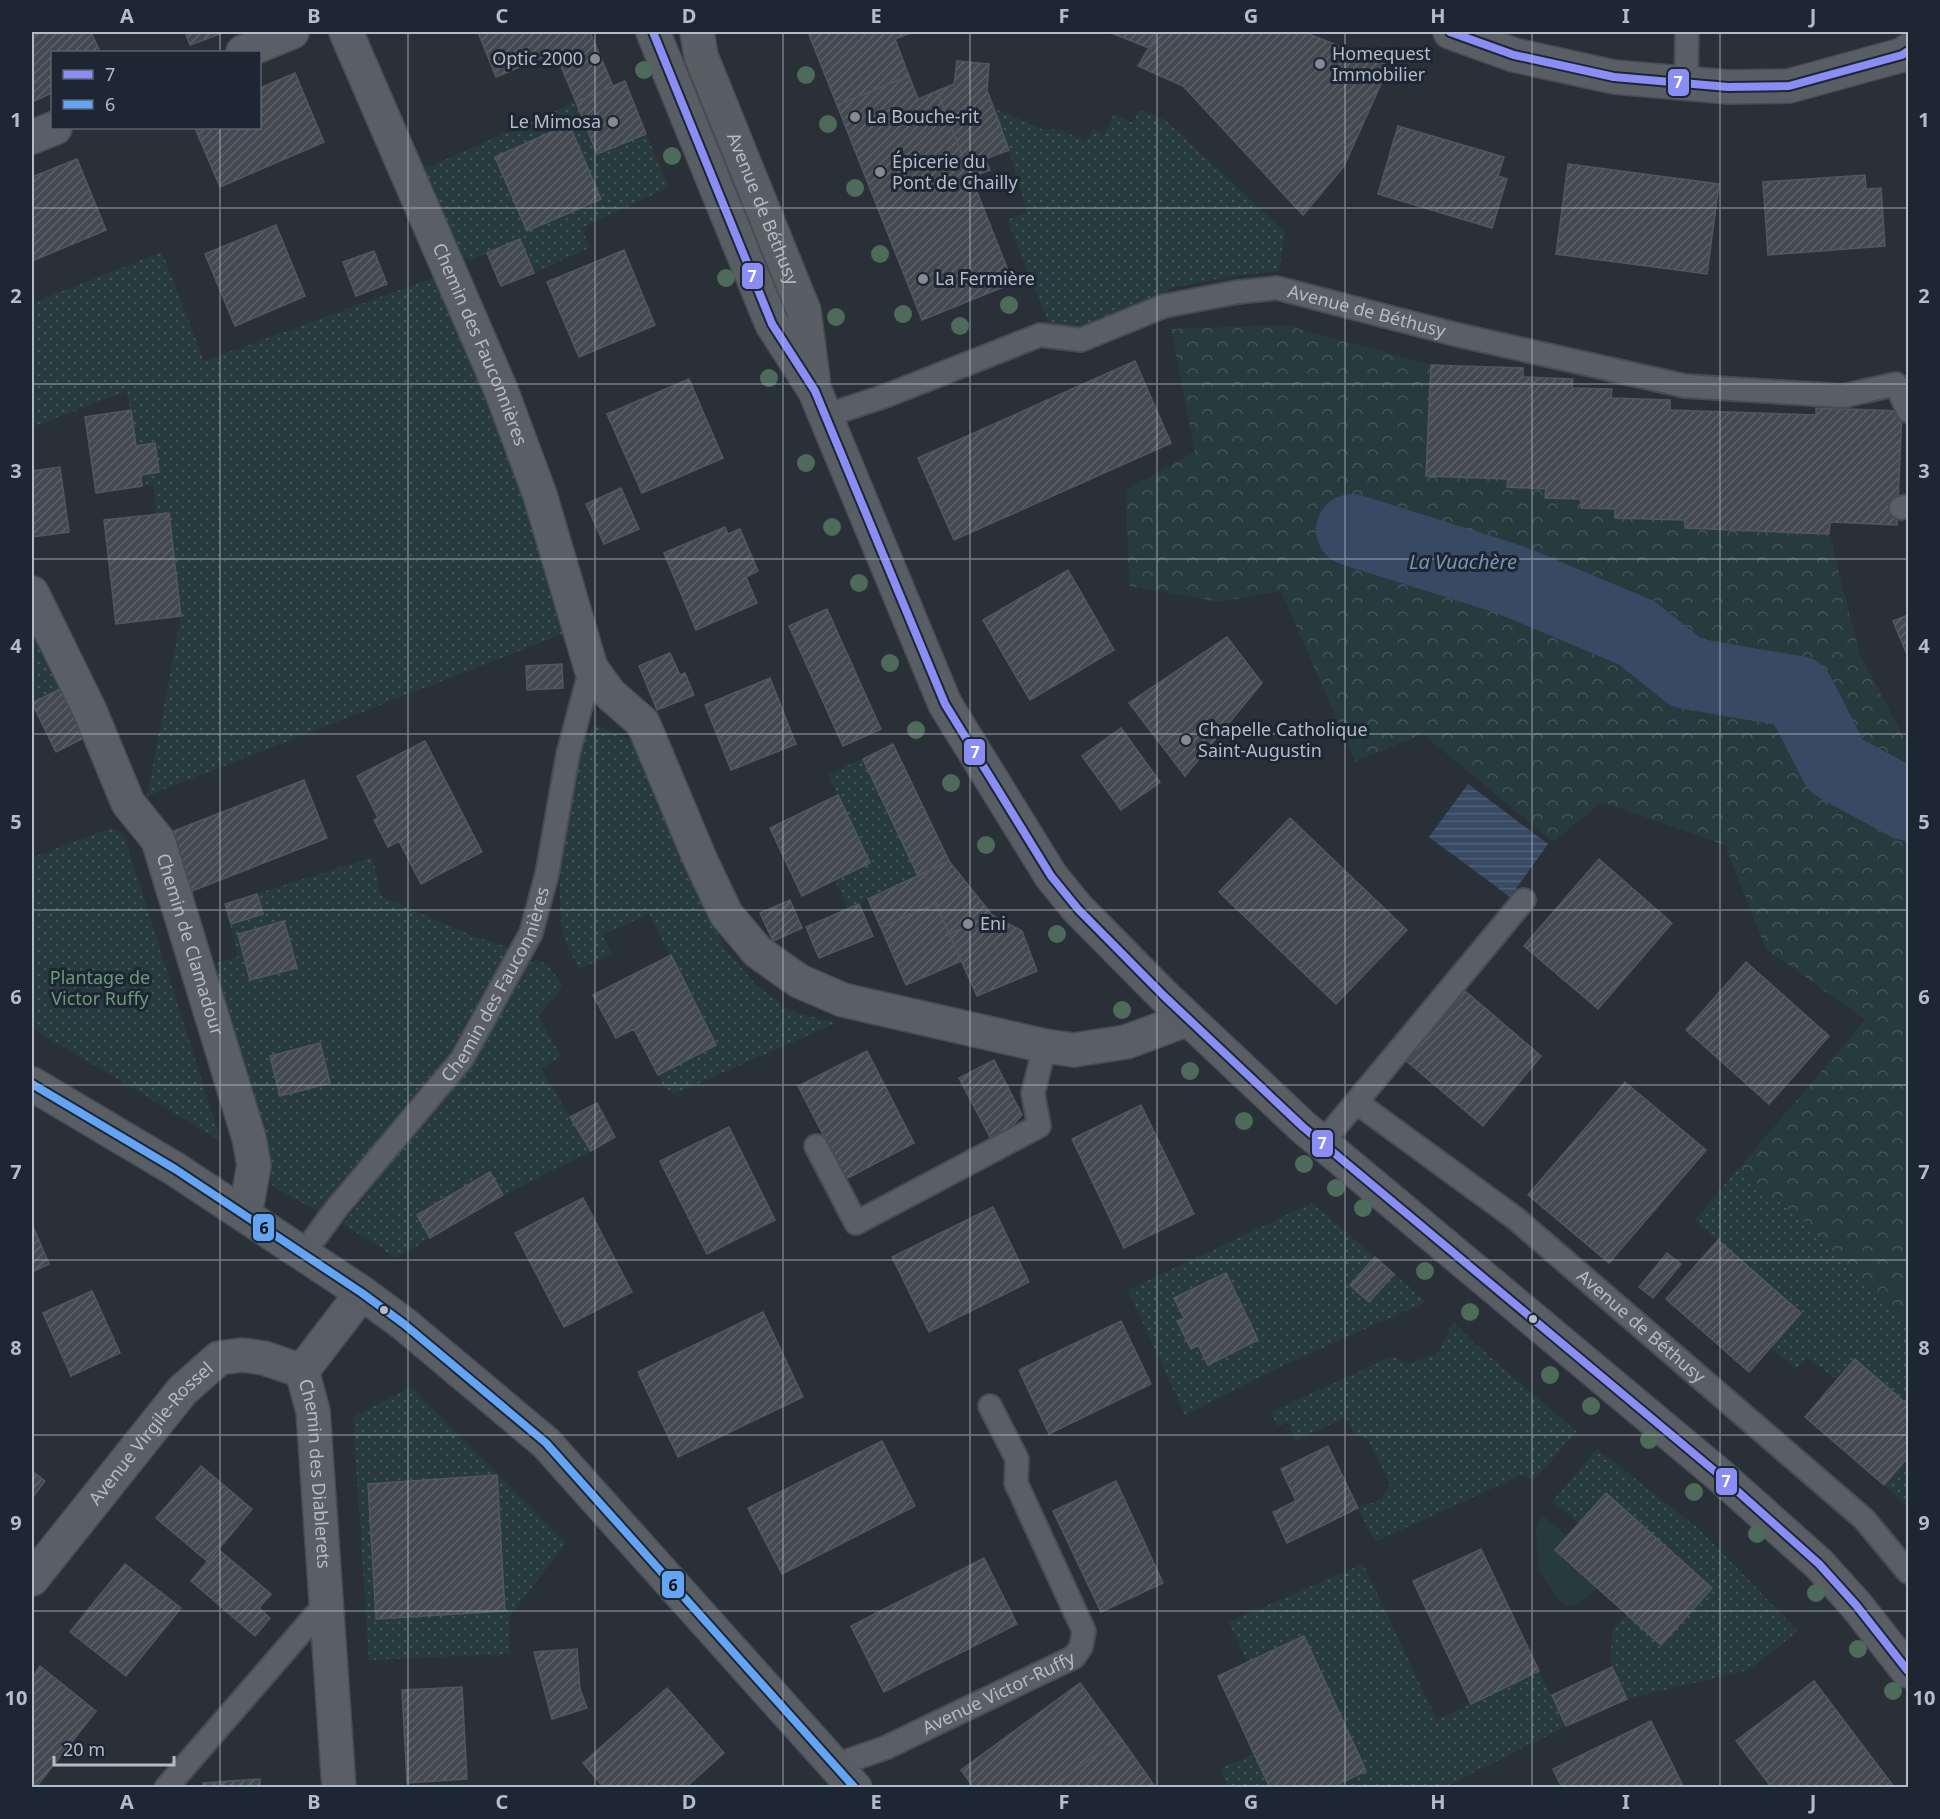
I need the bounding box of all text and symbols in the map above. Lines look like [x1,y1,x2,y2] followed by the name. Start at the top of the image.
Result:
[120,2,134,29] text: A
[307,2,321,29] text: B
[496,2,509,29] text: C
[682,2,696,29] text: D
[870,2,882,29] text: E
[1059,2,1069,29] text: F
[1244,2,1258,29] text: G
[1430,2,1446,29] text: H
[1622,2,1630,29] text: I
[1808,2,1816,29] text: J
[1332,41,1431,86] place label: Homequest Immobilier
[492,46,583,70] place label: Optic 2000
[51,51,261,129] legend
[588,52,602,66] marker: Optic 2000
[1313,57,1327,71] marker: Homequest Immobilier
[105,62,115,86] text: 7
[1667,68,1690,97] line badge: 7
[1673,71,1683,93] text: 7
[105,92,115,116] text: 6
[867,104,980,128] place label: La Bouche-rit
[10,106,22,133] text: 1
[1918,106,1930,133] text: 1
[509,109,601,133] place label: Le Mimosa
[848,110,862,124] marker: La Bouche-rit
[606,115,620,129] marker: Le Mimosa
[722,129,805,289] street label: Avenue de Béthusy
[892,149,1019,194] place label: Épicerie du Pont de Chailly
[873,165,887,179] marker: Épicerie du Pont de Chailly
[428,239,534,449] street label: Chemin des Fauconnières
[741,262,764,290] line badge: 7
[747,265,757,287] text: 7
[935,266,1035,290] place label: La Fermière
[916,272,930,286] marker: La Fermière
[1285,278,1449,343] street label: Avenue de Béthusy
[10,282,22,309] text: 2
[1918,282,1930,309] text: 2
[10,457,22,484] text: 3
[1918,457,1930,484] text: 3
[1409,548,1517,575] water label: La Vuachère
[10,632,22,659] text: 4
[1918,632,1930,659] text: 4
[1198,717,1368,762] place label: Chapelle Catholique Saint-Augustin
[1179,733,1193,747] marker: Chapelle Catholique Saint-Augustin
[963,738,986,766] line badge: 7
[970,741,980,763] text: 7
[10,808,22,835] text: 5
[1918,808,1930,835] text: 5
[152,850,230,1039] street label: Chemin de Clamadour
[435,884,554,1086] street label: Chemin des Fauconnières
[980,911,1006,935] place label: Eni
[961,917,975,931] marker: Eni
[50,965,150,1010] park label: Plantage de Victor Ruffy
[10,983,22,1010] text: 6
[1918,983,1930,1010] text: 6
[1311,1129,1334,1158] line badge: 7
[1317,1132,1327,1154] text: 7
[10,1158,22,1185] text: 7
[1918,1158,1930,1185] text: 7
[252,1213,275,1242] line badge: 6
[259,1217,269,1239] text: 6
[1572,1264,1711,1388] street label: Avenue de Béthusy
[378,1304,390,1316] unlabelled marker
[1527,1313,1539,1325] unlabelled marker
[10,1334,22,1361] text: 8
[1918,1334,1930,1361] text: 8
[83,1356,218,1510] street label: Avenue Virgile-Rossel
[294,1376,337,1569] street label: Chemin des Diablerets
[1715,1467,1738,1496] line badge: 7
[1721,1470,1731,1492] text: 7
[10,1509,22,1536] text: 9
[1918,1509,1930,1536] text: 9
[661,1570,685,1599] line badge: 6
[668,1574,678,1596] text: 6
[918,1645,1079,1739] street label: Avenue Victor-Ruffy
[5,1684,27,1711] text: 10
[1913,1684,1935,1711] text: 10
[54,1729,174,1767] scale bar
[63,1737,105,1761] text: 20 m
[120,1788,134,1815] text: A
[307,1788,321,1815] text: B
[496,1788,509,1815] text: C
[682,1788,696,1815] text: D
[870,1788,882,1815] text: E
[1059,1788,1069,1815] text: F
[1244,1788,1258,1815] text: G
[1430,1788,1446,1815] text: H
[1622,1788,1630,1815] text: I
[1808,1788,1816,1815] text: J

